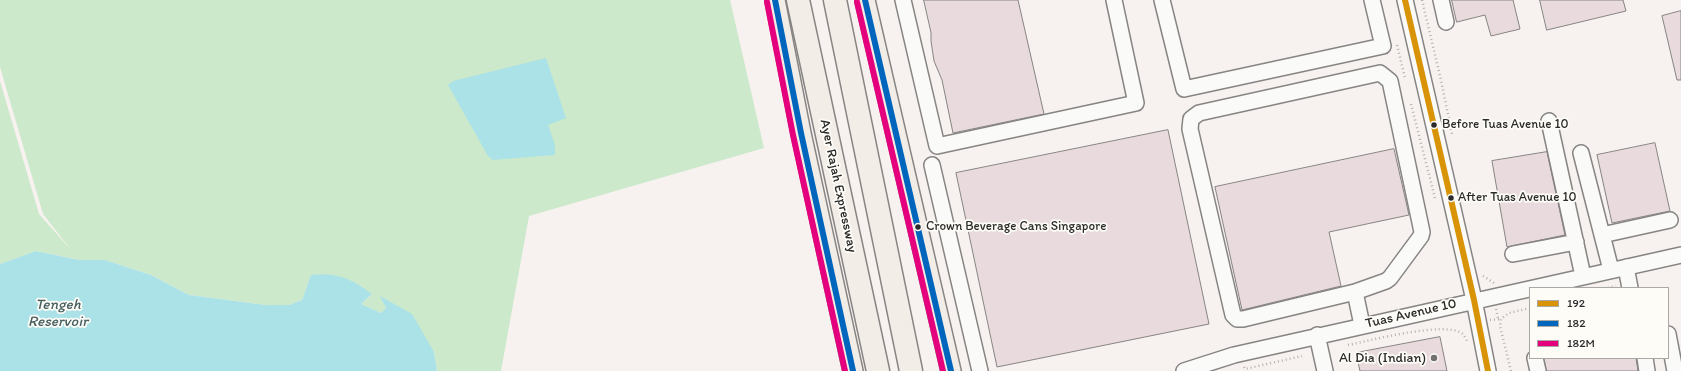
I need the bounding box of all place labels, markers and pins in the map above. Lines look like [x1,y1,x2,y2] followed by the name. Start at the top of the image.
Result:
[1442,117,1568,133] place label: Before Tuas Avenue 10
[1429,120,1439,130] marker: Before Tuas Avenue 10
[1458,190,1576,206] place label: After Tuas Avenue 10
[1446,193,1456,203] marker: After Tuas Avenue 10
[926,219,1106,235] place label: Crown Beverage Cans Singapore
[913,222,923,232] marker: Crown Beverage Cans Singapore
[1339,350,1426,366] place label: Al Dia (Indian)
[1429,353,1439,363] marker: Al Dia (Indian)

